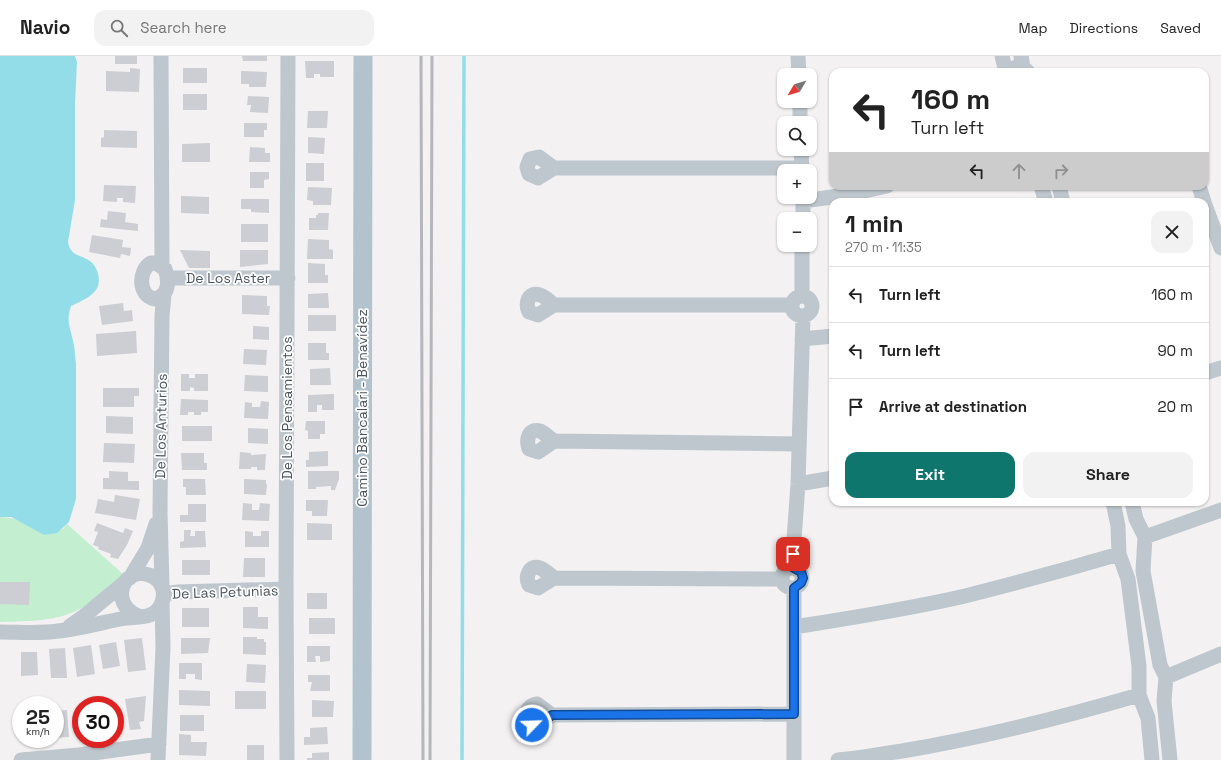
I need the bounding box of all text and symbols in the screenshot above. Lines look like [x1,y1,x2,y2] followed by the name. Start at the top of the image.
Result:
[94,10,374,46] search box
[20,15,70,40] text: Navio
[108,17,130,39] icon: search
[140,18,227,37] text: Search here
[1018,19,1048,37] text: Map
[1070,19,1138,37] text: Directions
[1160,19,1201,37] text: Saved
[777,68,817,108] north arrow
[777,68,817,252] map controls
[911,81,990,117] text: 160 m
[845,84,897,136] icon: left
[777,116,817,156] button: search
[911,116,984,139] text: Turn left
[966,160,988,182] icon: left
[1008,160,1030,182] icon: ahead
[1050,160,1072,182] icon: right
[777,164,817,204] button: +
[845,208,904,239] text: 1 min
[1151,211,1193,253] button: close
[777,212,817,252] button: −
[845,239,922,256] text: 270 m · 11:35
[186,269,270,287] street label: De Los Aster
[845,284,867,306] icon: left
[879,285,941,304] text: Turn left
[1151,285,1193,304] text: 160 m
[353,309,371,507] street label: Camino Bancalari - Benavídez
[278,336,296,480] street label: De Los Pensamientos
[845,340,867,362] icon: left
[879,341,941,360] text: Turn left
[1157,341,1193,360] text: 90 m
[151,373,171,479] street label: De Los Anturios
[845,396,867,418] icon: arrive
[879,397,1027,416] text: Arrive at destination
[1158,397,1193,416] text: 20 m
[845,452,1015,498] button: Exit
[1023,452,1193,498] button: Share
[776,537,810,571] pin
[782,543,804,565] icon: arrive
[172,581,278,603] street label: De Las Petunias
[72,696,124,748] speed limit sign: 30
[26,704,50,730] text: 25
[511,704,553,746] position arrow
[26,725,50,738] text: km/h

